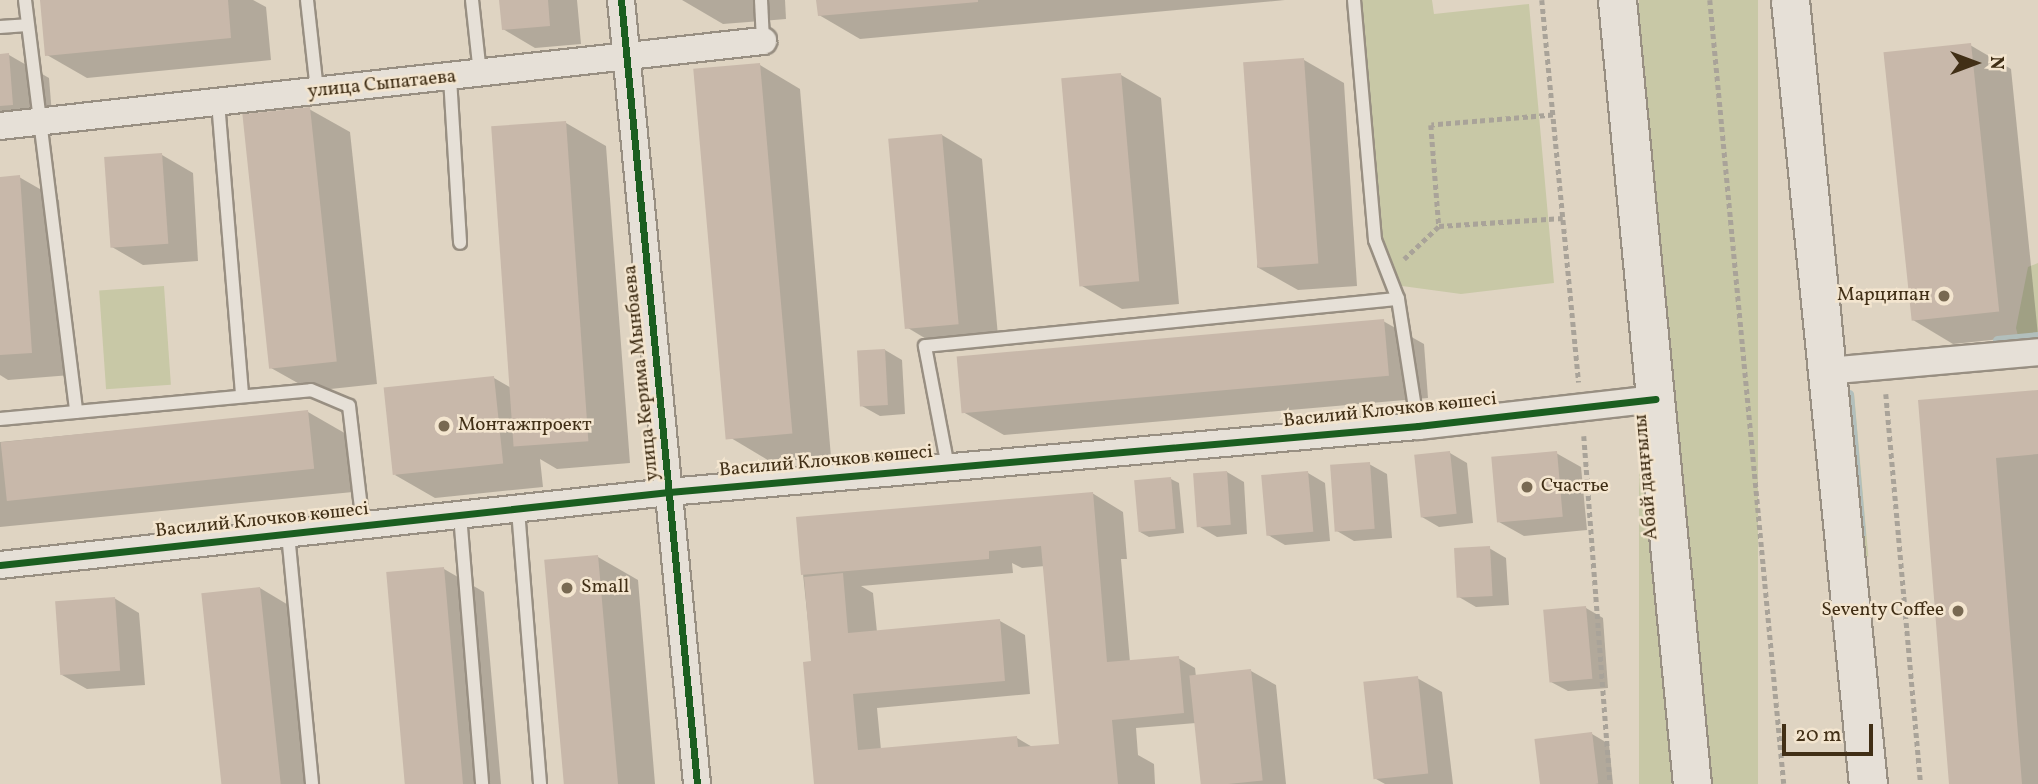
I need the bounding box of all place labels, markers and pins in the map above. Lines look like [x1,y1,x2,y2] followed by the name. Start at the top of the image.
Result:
[1837,285,1930,307] place label: Марципан
[1936,288,1952,304] marker: Марципан
[458,415,591,437] place label: Монтажпроект
[436,418,452,434] marker: Монтажпроект
[1541,476,1609,498] place label: Счастье
[1519,479,1535,495] marker: Счастье
[581,577,629,599] place label: Small
[559,580,575,596] marker: Small
[1821,600,1944,622] place label: Seventy Coffee
[1950,603,1966,619] marker: Seventy Coffee

